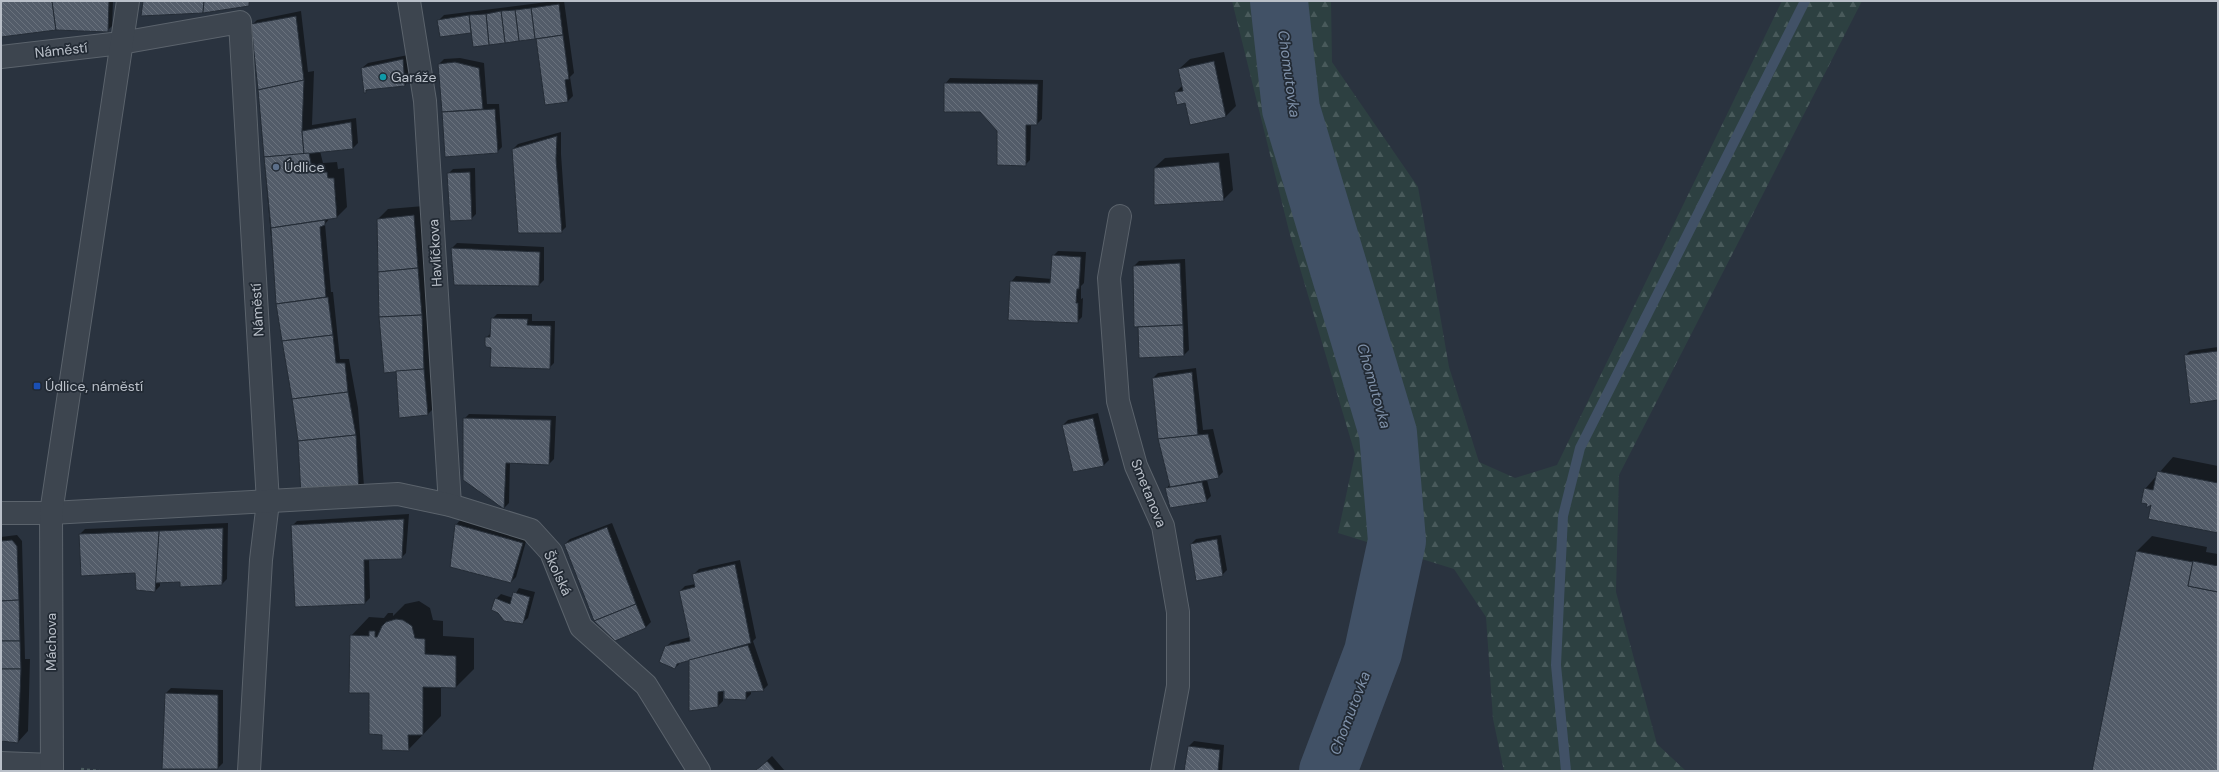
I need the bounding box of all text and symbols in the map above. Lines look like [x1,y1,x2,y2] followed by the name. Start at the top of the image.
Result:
[1273,29,1305,119] water label: Chomutovka
[34,38,89,62] street label: Náměstí
[391,68,436,86] place label: Garáže
[378,72,388,82] marker: Garáže
[284,158,324,176] place label: Údlice
[271,162,281,172] marker: Údlice
[424,219,446,287] street label: Havlíčkova
[247,282,267,337] street label: Náměstí
[1352,341,1396,431] water label: Chomutovka
[45,377,144,395] place label: Údlice, náměstí
[32,381,42,391] marker: Údlice, náměstí
[1127,456,1171,530] street label: Smetanova
[540,548,576,598] street label: Školská
[42,613,60,671] street label: Máchova
[1325,668,1375,758] water label: Chomutovka

